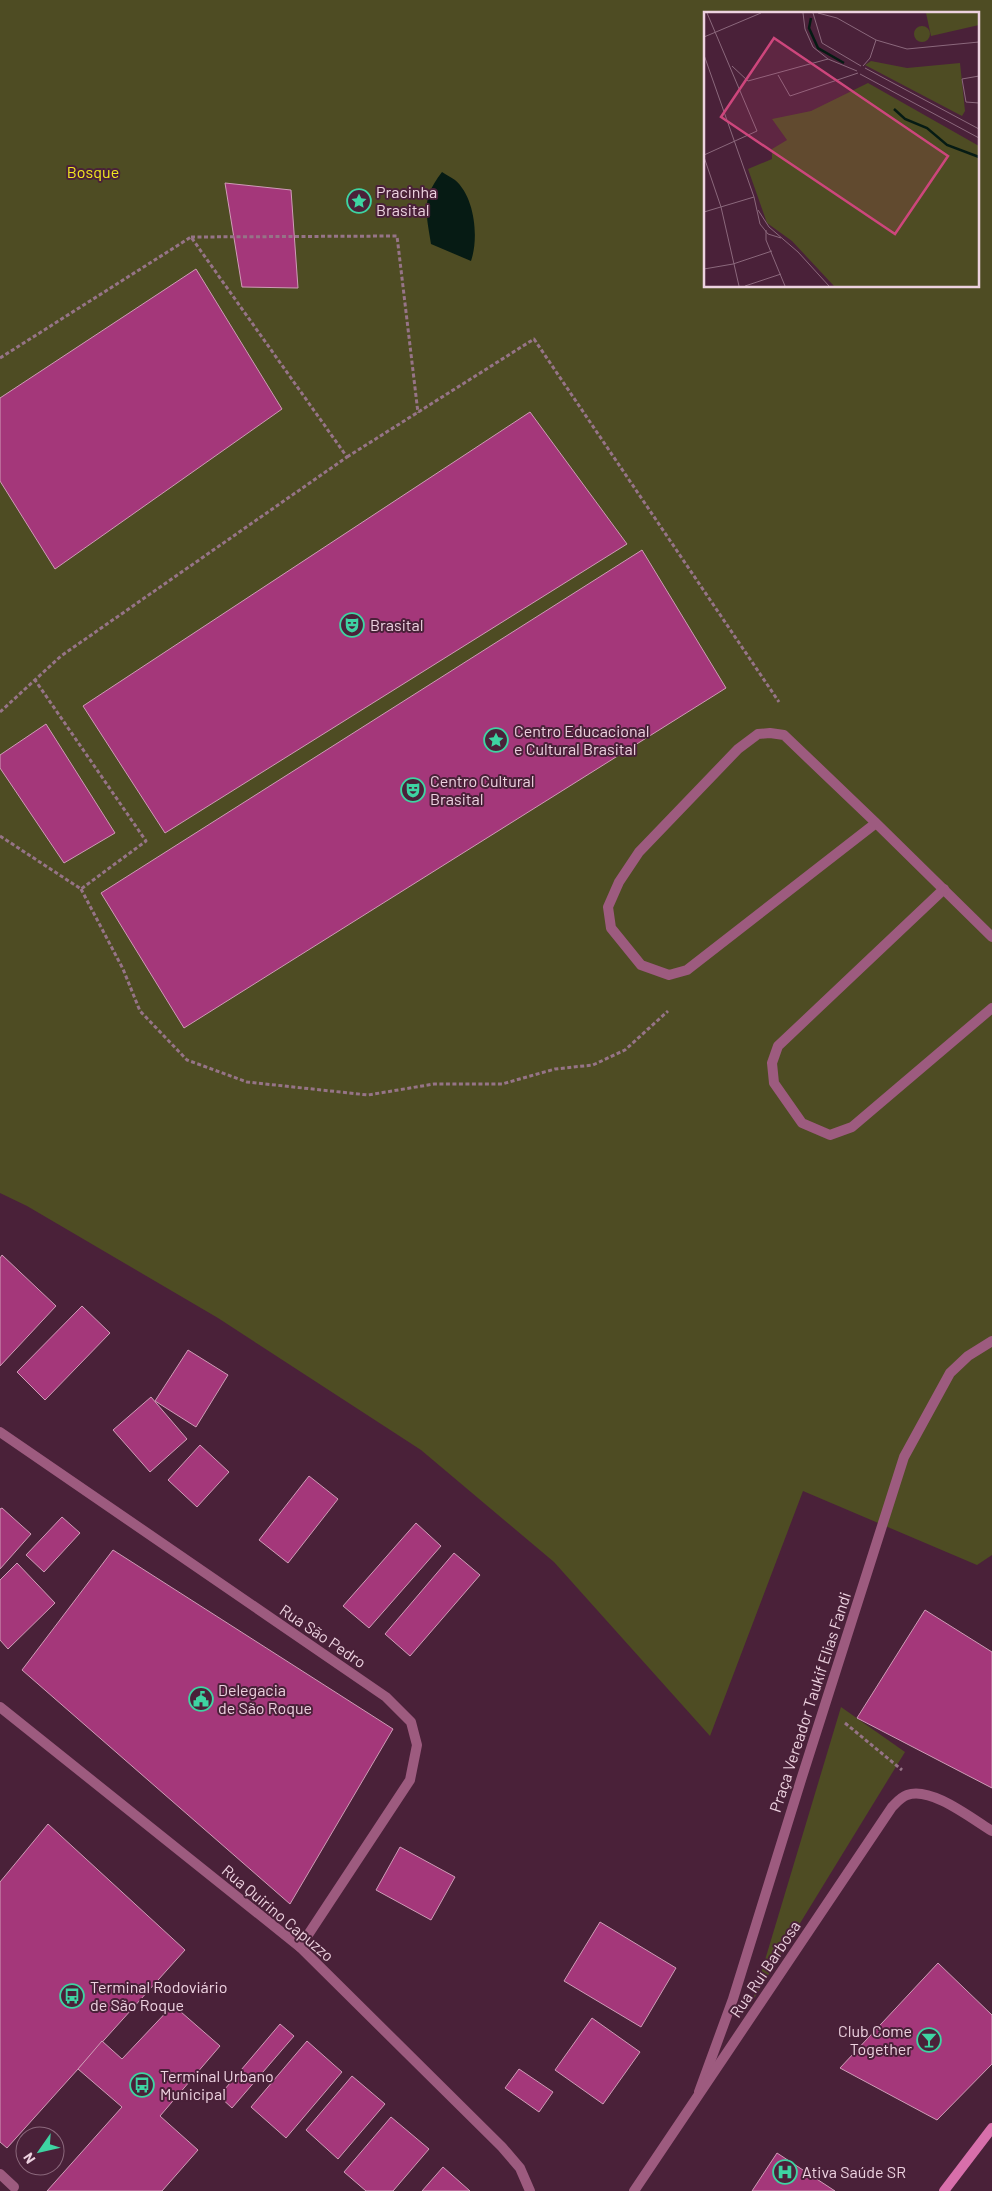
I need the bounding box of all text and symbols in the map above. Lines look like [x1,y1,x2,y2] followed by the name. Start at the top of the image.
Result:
[704,12,980,288] inset map
[67,162,119,181] park label: Bosque
[376,182,437,219] place label: Pracinha Brasital
[346,188,372,214] place icon: Pracinha Brasital
[339,612,365,638] theatre icon: Brasital
[370,615,423,634] place label: Brasital
[514,721,649,758] place label: Centro Educacional e Cultural Brasital
[483,727,509,753] place icon: Centro Educacional e Cultural Brasital
[430,771,534,808] place label: Centro Cultural Brasital
[400,777,426,803] theatre icon: Centro Cultural Brasital
[765,1589,854,1814] street label: Praça Vereador Taukif Elias Fandi
[277,1600,370,1671] street label: Rua São Pedro
[218,1680,312,1717] place label: Delegacia de São Roque
[188,1686,214,1712] public building icon: Delegacia de São Roque
[219,1860,338,1965] street label: Rua Quirino Capuzzo
[725,1917,804,2021] street label: Rua Rui Barbosa
[90,1977,227,2014] place label: Terminal Rodoviário de São Roque
[59,1983,85,2009] bus stop icon: Terminal Rodoviário de São Roque
[838,2021,912,2058] place label: Club Come Together
[916,2027,942,2053] bar icon: Club Come Together
[160,2066,274,2103] place label: Terminal Urbano Municipal
[129,2072,155,2098] bus stop icon: Terminal Urbano Municipal
[15,2126,65,2176] north arrow
[19,2150,38,2167] text: N
[772,2159,798,2185] hospital icon: Ativa Saúde SR
[802,2162,906,2181] place label: Ativa Saúde SR

